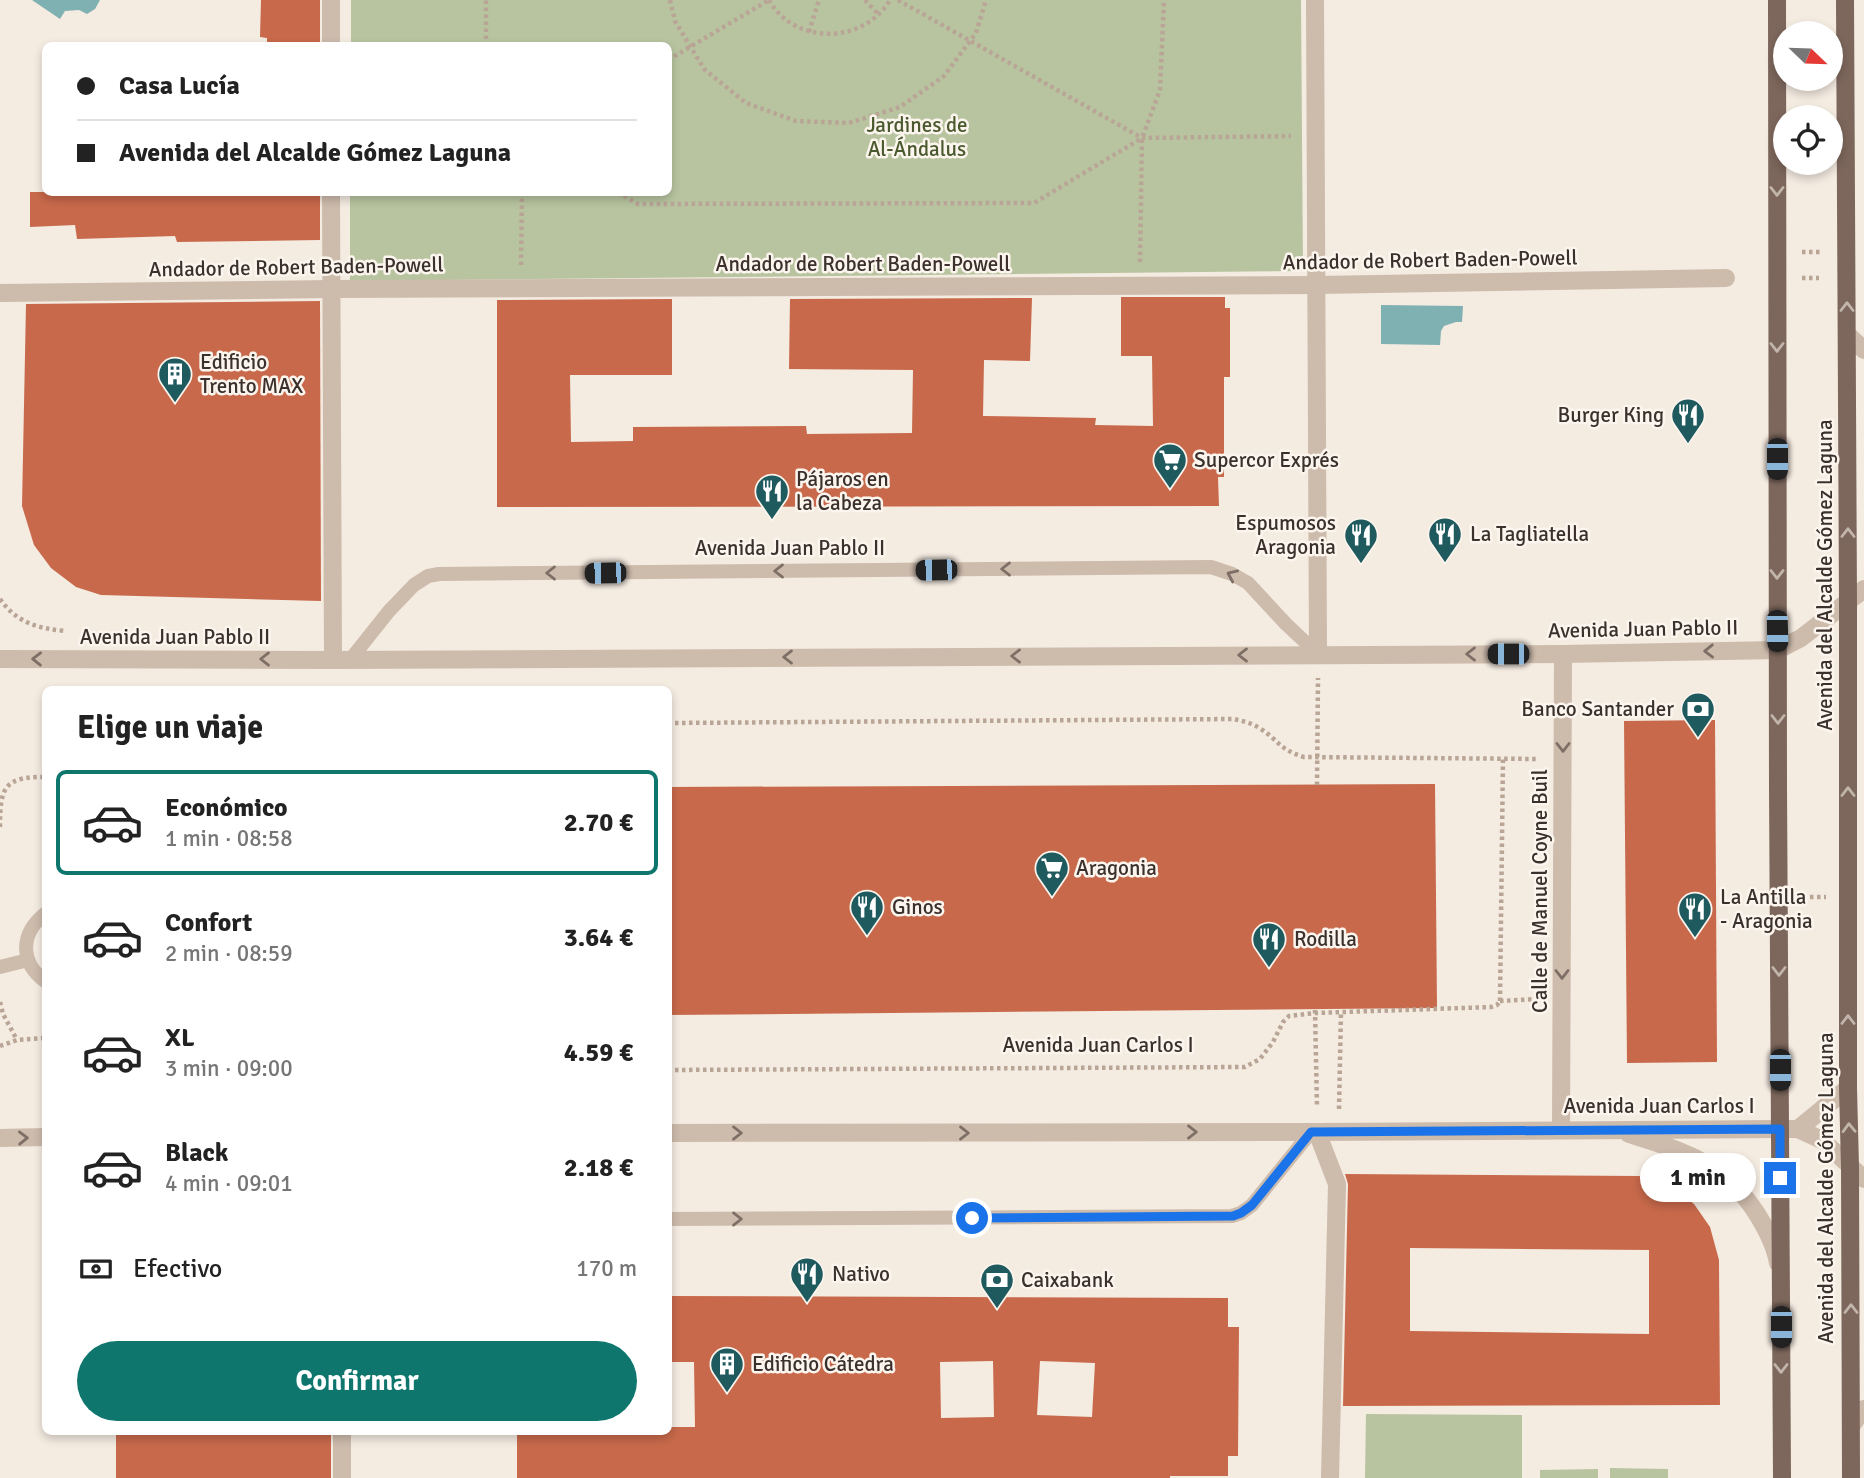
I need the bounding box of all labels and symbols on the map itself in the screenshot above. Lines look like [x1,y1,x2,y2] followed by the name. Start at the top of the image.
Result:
[1773,21,1843,91] north arrow
[866,112,968,162] park label: Jardines de Al-Ándalus
[1769,186,1785,196] one-way arrow
[1282,244,1578,276] street label: Andador de Robert Baden-Powell
[148,251,444,283] street label: Andador de Robert Baden-Powell
[716,251,1010,277] street label: Andador de Robert Baden-Powell
[1839,301,1855,311] one-way arrow
[1769,342,1785,352] one-way arrow
[200,349,303,399] place label: Edificio Trento MAX
[156,355,194,404] building icon: Edificio Trento MAX
[1669,396,1707,445] restaurant icon: Burger King
[1558,402,1664,428] place label: Burger King
[1812,419,1838,731] street label: Avenida del Alcalde Gómez Laguna
[1767,438,1788,480] car
[1151,441,1189,490] supermarket icon: Supercor Exprés
[1194,447,1339,473] place label: Supercor Exprés
[796,466,889,516] place label: Pájaros en la Cabeza
[753,472,791,521] restaurant icon: Pájaros en la Cabeza
[1235,510,1336,560] place label: Espumosos Aragonia
[1426,515,1464,564] restaurant icon: La Tagliatella
[1342,516,1380,565] restaurant icon: Espumosos Aragonia
[1470,521,1589,547] place label: La Tagliatella
[1840,527,1856,538] one-way arrow
[695,535,885,561] street label: Avenida Juan Pablo II
[915,559,958,581] car
[1001,561,1011,577] one-way arrow
[584,562,627,584] car
[773,563,784,579] one-way arrow
[546,565,556,581] one-way arrow
[1769,569,1785,580] one-way arrow
[1227,570,1239,584] one-way arrow
[1767,610,1788,652] car
[1548,614,1738,644] street label: Avenida Juan Pablo II
[80,624,270,650] street label: Avenida Juan Pablo II
[1704,643,1714,659] one-way arrow
[1488,644,1530,665] car
[1465,646,1475,662] one-way arrow
[1237,647,1248,663] one-way arrow
[1010,648,1020,664] one-way arrow
[782,649,793,665] one-way arrow
[31,651,42,667] one-way arrow
[259,651,269,667] one-way arrow
[1679,690,1717,739] bank icon: Banco Santander
[1521,696,1674,722] place label: Banco Santander
[1770,714,1786,724] one-way arrow
[1555,742,1571,752] one-way arrow
[1527,769,1553,1013] street label: Calle de Manuel Coyne Buil
[1840,787,1856,797] one-way arrow
[1033,849,1071,898] supermarket icon: Aragonia
[1076,855,1157,881] place label: Aragonia
[1720,884,1813,934] place label: La Antilla - Aragonia
[848,888,886,937] restaurant icon: Ginos
[1676,890,1714,939] restaurant icon: La Antilla - Aragonia
[892,894,943,920] place label: Ginos
[1250,920,1288,969] restaurant icon: Rodilla
[1294,926,1357,952] place label: Rodilla
[1771,966,1787,976] one-way arrow
[1554,969,1570,980] one-way arrow
[1840,1014,1856,1025] one-way arrow
[1002,1032,1194,1058] street label: Avenida Juan Carlos I
[1813,1032,1839,1344] street label: Avenida del Alcalde Gómez Laguna
[1770,1049,1791,1091] car
[1563,1093,1755,1119] street label: Avenida Juan Carlos I
[1841,1122,1857,1132] one-way arrow
[1187,1124,1197,1140] one-way arrow
[732,1125,742,1141] one-way arrow
[959,1125,970,1141] one-way arrow
[18,1130,29,1145] one-way arrow
[1640,1154,1756,1202] callout: 1 min
[1764,1162,1796,1194] route end
[956,1202,988,1234] route start
[732,1211,742,1227] one-way arrow
[788,1255,826,1304] restaurant icon: Nativo
[832,1261,890,1287] place label: Nativo
[978,1261,1016,1310] bank icon: Caixabank
[1021,1267,1114,1293] place label: Caixabank
[1843,1303,1858,1314] one-way arrow
[1771,1306,1792,1348] car
[708,1345,746,1394] building icon: Edificio Cátedra
[752,1351,894,1377] place label: Edificio Cátedra
[1773,1364,1789,1374] one-way arrow

